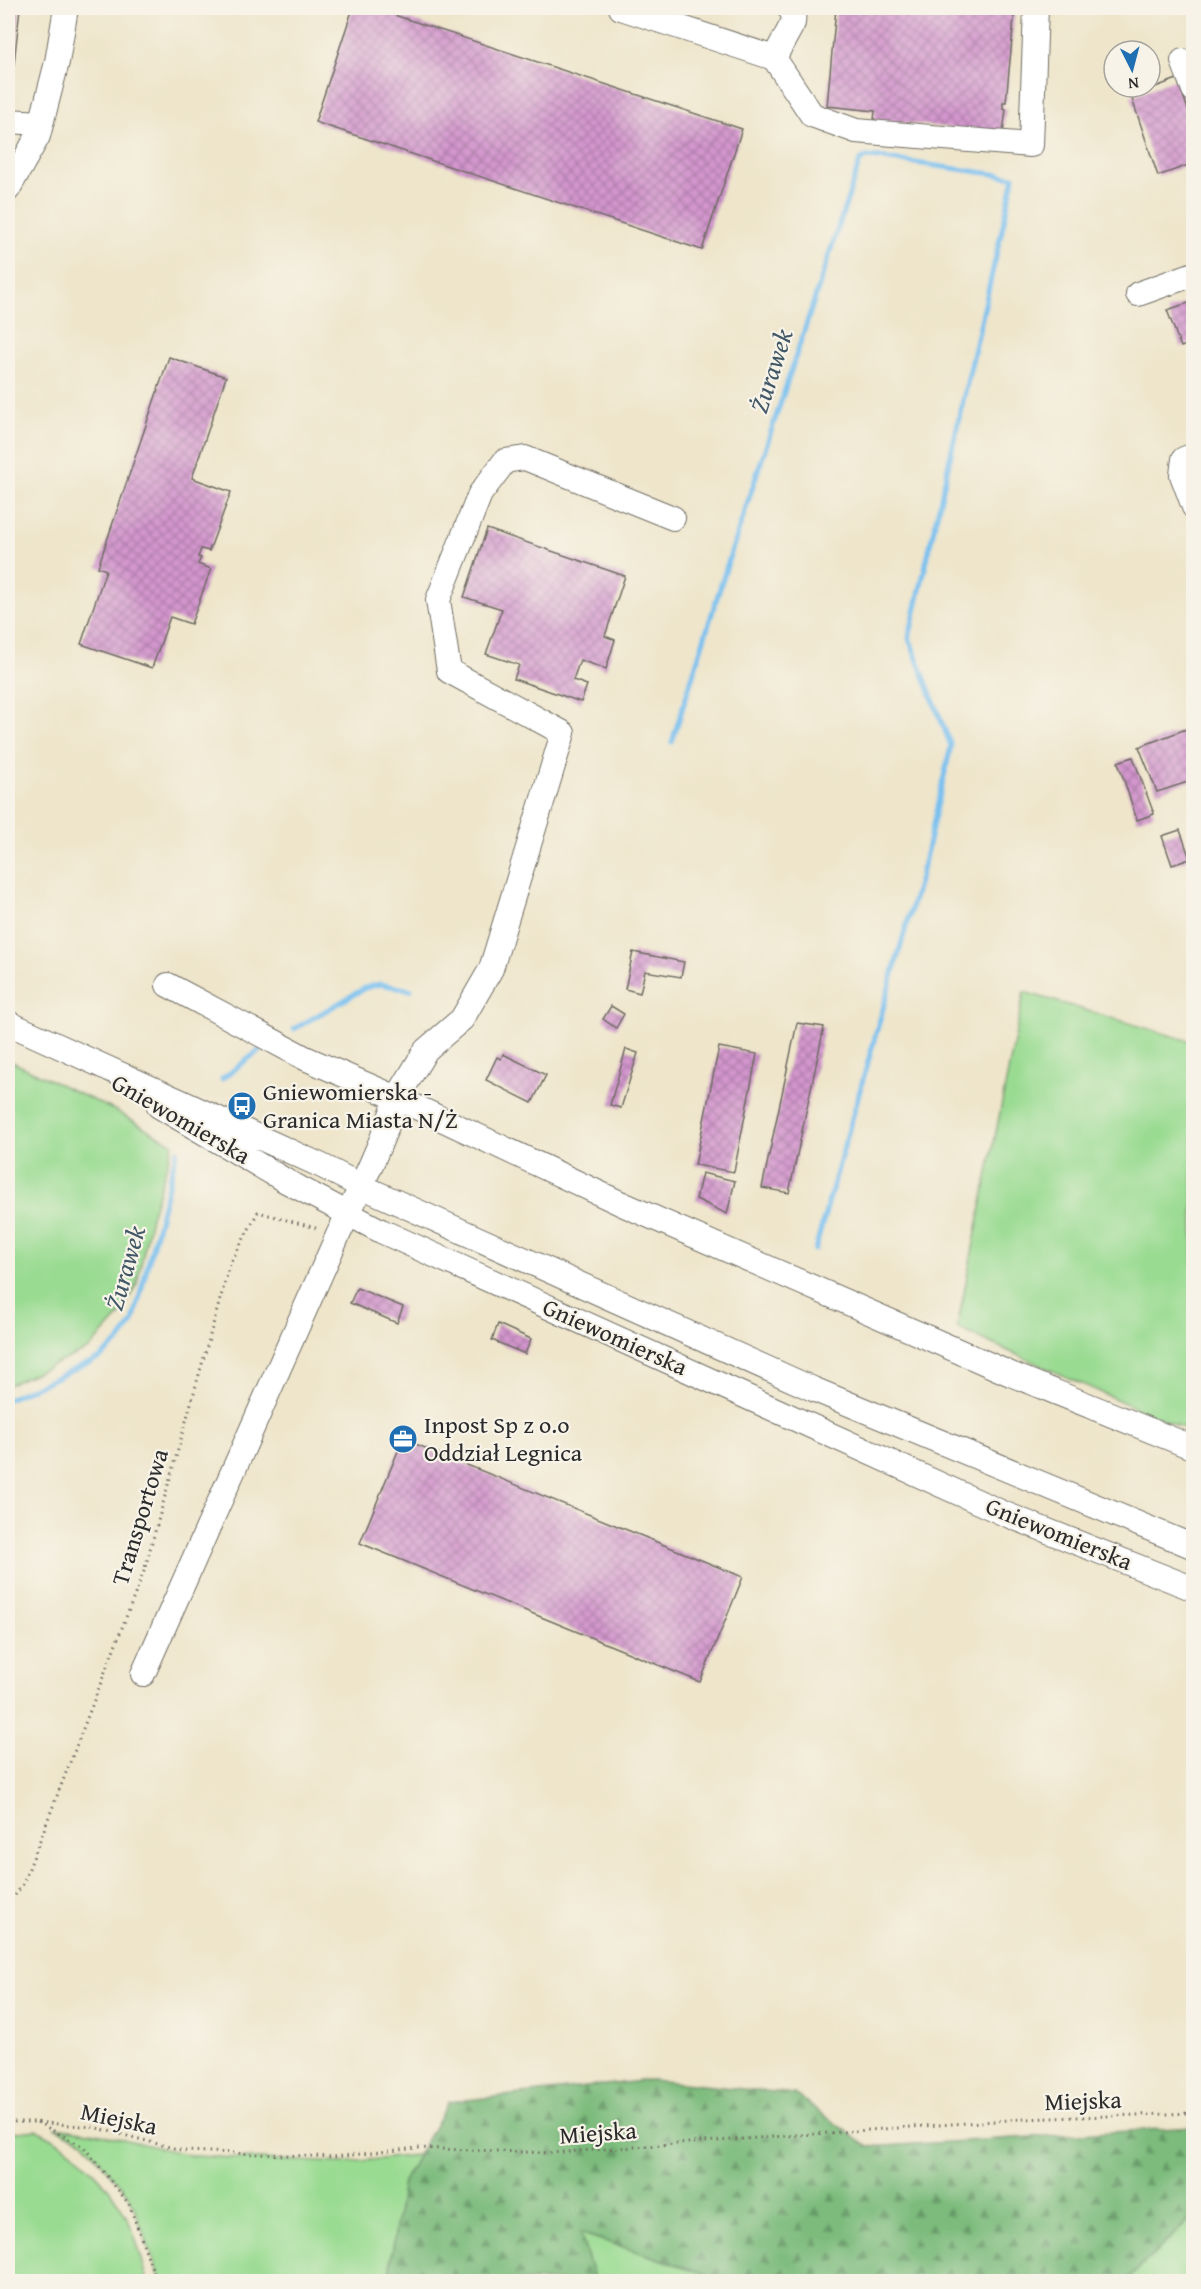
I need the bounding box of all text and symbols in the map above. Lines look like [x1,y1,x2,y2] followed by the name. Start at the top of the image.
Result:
[1102,39,1162,99] north arrow
[1127,71,1140,96] text: N
[739,324,802,418] water label: Żurawek
[105,1065,258,1173] street label: Gniewomierska
[263,1074,458,1137] place label: Gniewomierska - Granica Miasta N/Ż
[226,1090,258,1122] bus stop icon: Gniewomierska - Granica Miasta N/Ż
[94,1221,155,1315] water label: Żurawek
[537,1289,694,1384] street label: Gniewomierska
[424,1407,583,1470] place label: Inpost Sp z o.o Oddział Legnica
[387,1423,419,1455] office icon: Inpost Sp z o.o Oddział Legnica
[102,1444,177,1589] street label: Transportowa
[981,1488,1138,1579] street label: Gniewomierska
[1044,2082,1123,2119] street label: Miejska
[78,2093,161,2144] street label: Miejska
[558,2112,638,2153] street label: Miejska

